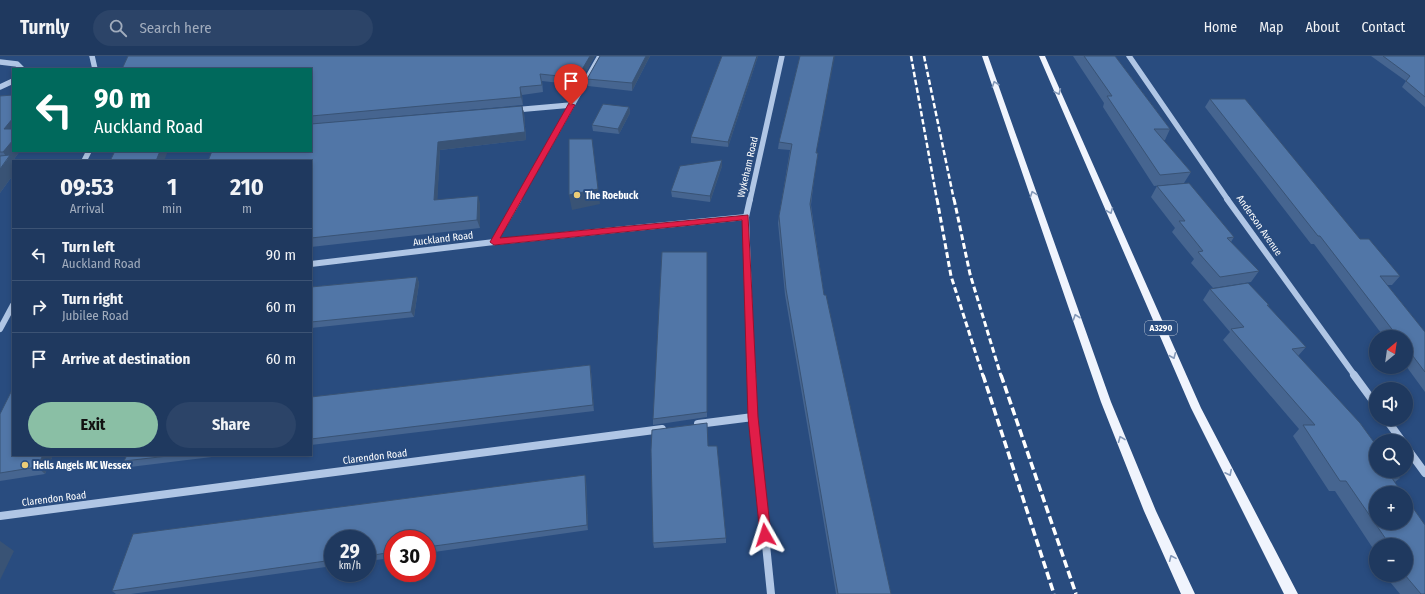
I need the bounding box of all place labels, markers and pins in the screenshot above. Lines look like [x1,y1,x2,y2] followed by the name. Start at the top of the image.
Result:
[554,64,588,105] pin
[572,190,582,200] marker: The Roebuck
[585,190,639,202] place label: The Roebuck
[20,460,30,470] marker: Hells Angels MC Wessex
[33,460,131,472] place label: Hells Angels MC Wessex

